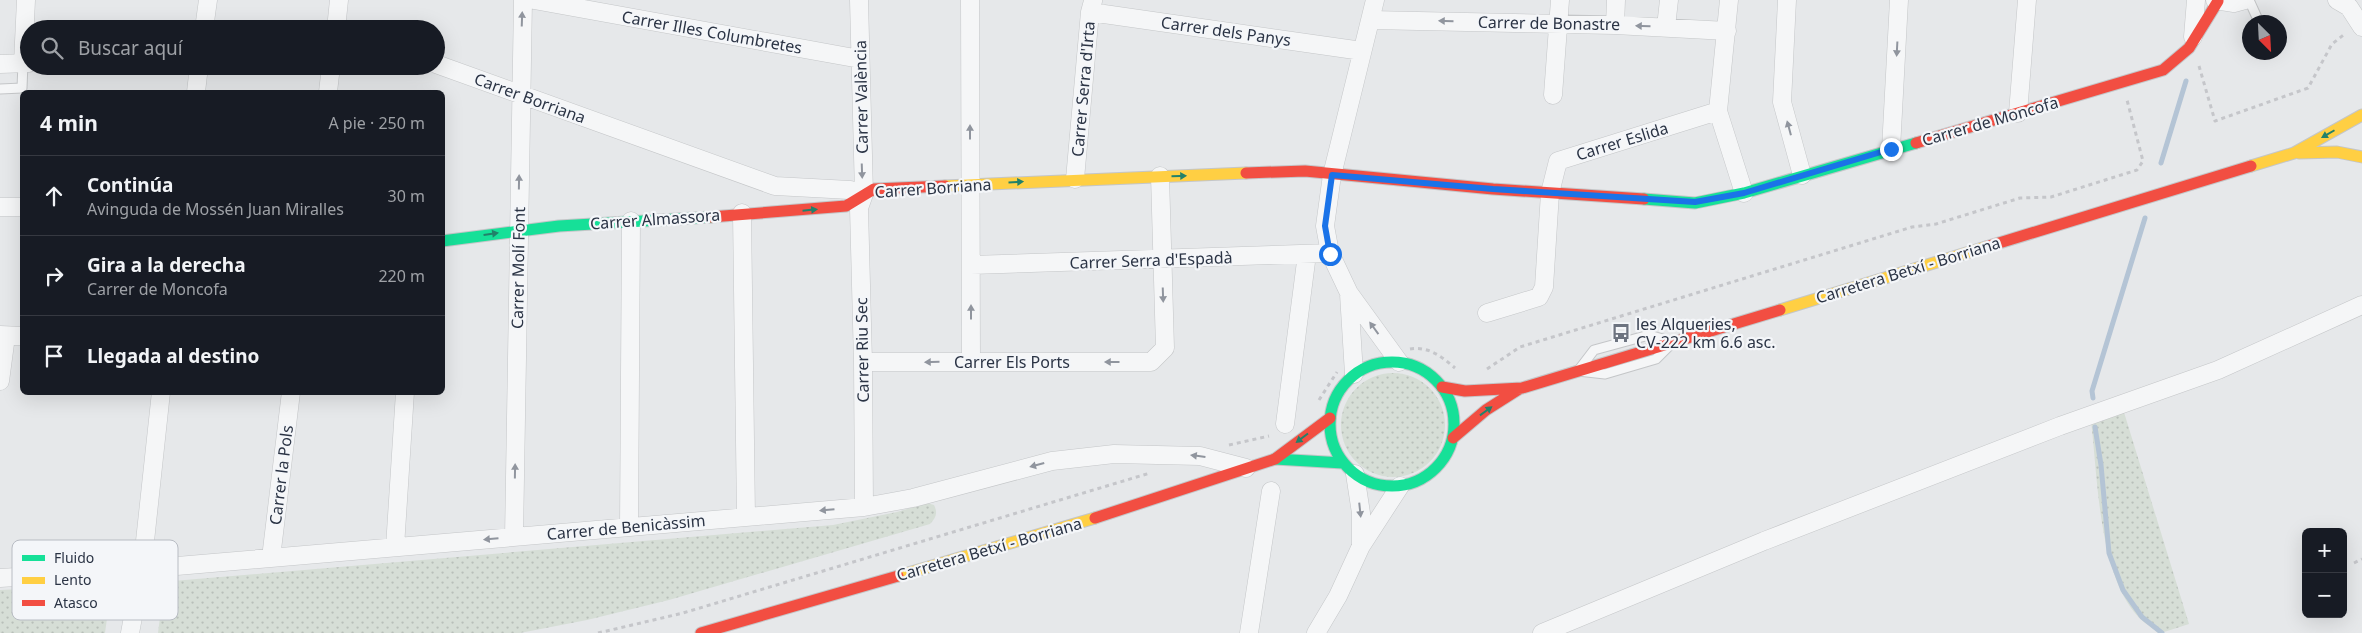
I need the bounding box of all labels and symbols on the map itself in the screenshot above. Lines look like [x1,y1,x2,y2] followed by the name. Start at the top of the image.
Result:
[620,5,804,59] street label: Carrer Illes Columbretes
[518,11,526,27] one-way arrow
[1160,11,1292,51] street label: Carrer dels Panys
[1478,11,1620,35] street label: Carrer de Bonastre
[2242,15,2287,60] north arrow
[1438,17,1454,25] one-way arrow
[1066,20,1100,158] street label: Carrer Serra d'Irta
[1635,21,1651,29] one-way arrow
[849,40,873,154] street label: Carrer València
[1892,41,1900,57] one-way arrow
[471,68,589,128] street label: Carrer Borriana
[1919,91,2061,151] street label: Carrer de Moncofa
[1573,117,1671,165] street label: Carrer Eslida
[1785,121,1793,136] one-way arrow
[966,124,974,140] one-way arrow
[2320,130,2335,138] one-way arrow
[1880,138,1903,161] route end
[859,163,867,179] one-way arrow
[1171,171,1187,179] one-way arrow
[874,173,992,203] street label: Carrer Borriana
[515,174,523,190] one-way arrow
[1009,178,1025,186] one-way arrow
[589,203,721,235] street label: Carrer Almassora
[802,205,818,213] one-way arrow
[506,207,530,329] street label: Carrer Molí Font
[483,230,499,238] one-way arrow
[1813,231,2003,309] street label: Carretera Betxí - Borriana
[1319,243,1342,266] route start
[1069,246,1233,274] street label: Carrer Serra d'Espadà
[1159,287,1167,303] one-way arrow
[850,297,874,403] street label: Carrer Riu Sec
[967,304,975,320] one-way arrow
[1636,313,1776,353] place label: les Alqueries, CV-222 km 6.6 asc.
[1369,321,1379,335] one-way arrow
[1610,322,1632,344] bus stop icon: les Alqueries, CV-222 km 6.6 asc.
[954,351,1070,373] street label: Carrer Els Ports
[924,358,940,366] one-way arrow
[1104,358,1120,366] one-way arrow
[1479,406,1493,416] one-way arrow
[264,424,298,526] street label: Carrer la Pols
[1296,433,1309,444] one-way arrow
[1190,452,1206,460] one-way arrow
[1030,461,1045,469] one-way arrow
[511,462,519,478] one-way arrow
[1357,502,1365,518] one-way arrow
[819,506,835,514] one-way arrow
[546,509,706,545] street label: Carrer de Benicàssim
[894,512,1084,586] street label: Carretera Betxí - Borriana
[483,535,499,543] one-way arrow
[12,540,178,620] legend
[54,548,94,567] text: Fluido
[54,570,91,589] text: Lento
[54,593,98,612] text: Atasco

